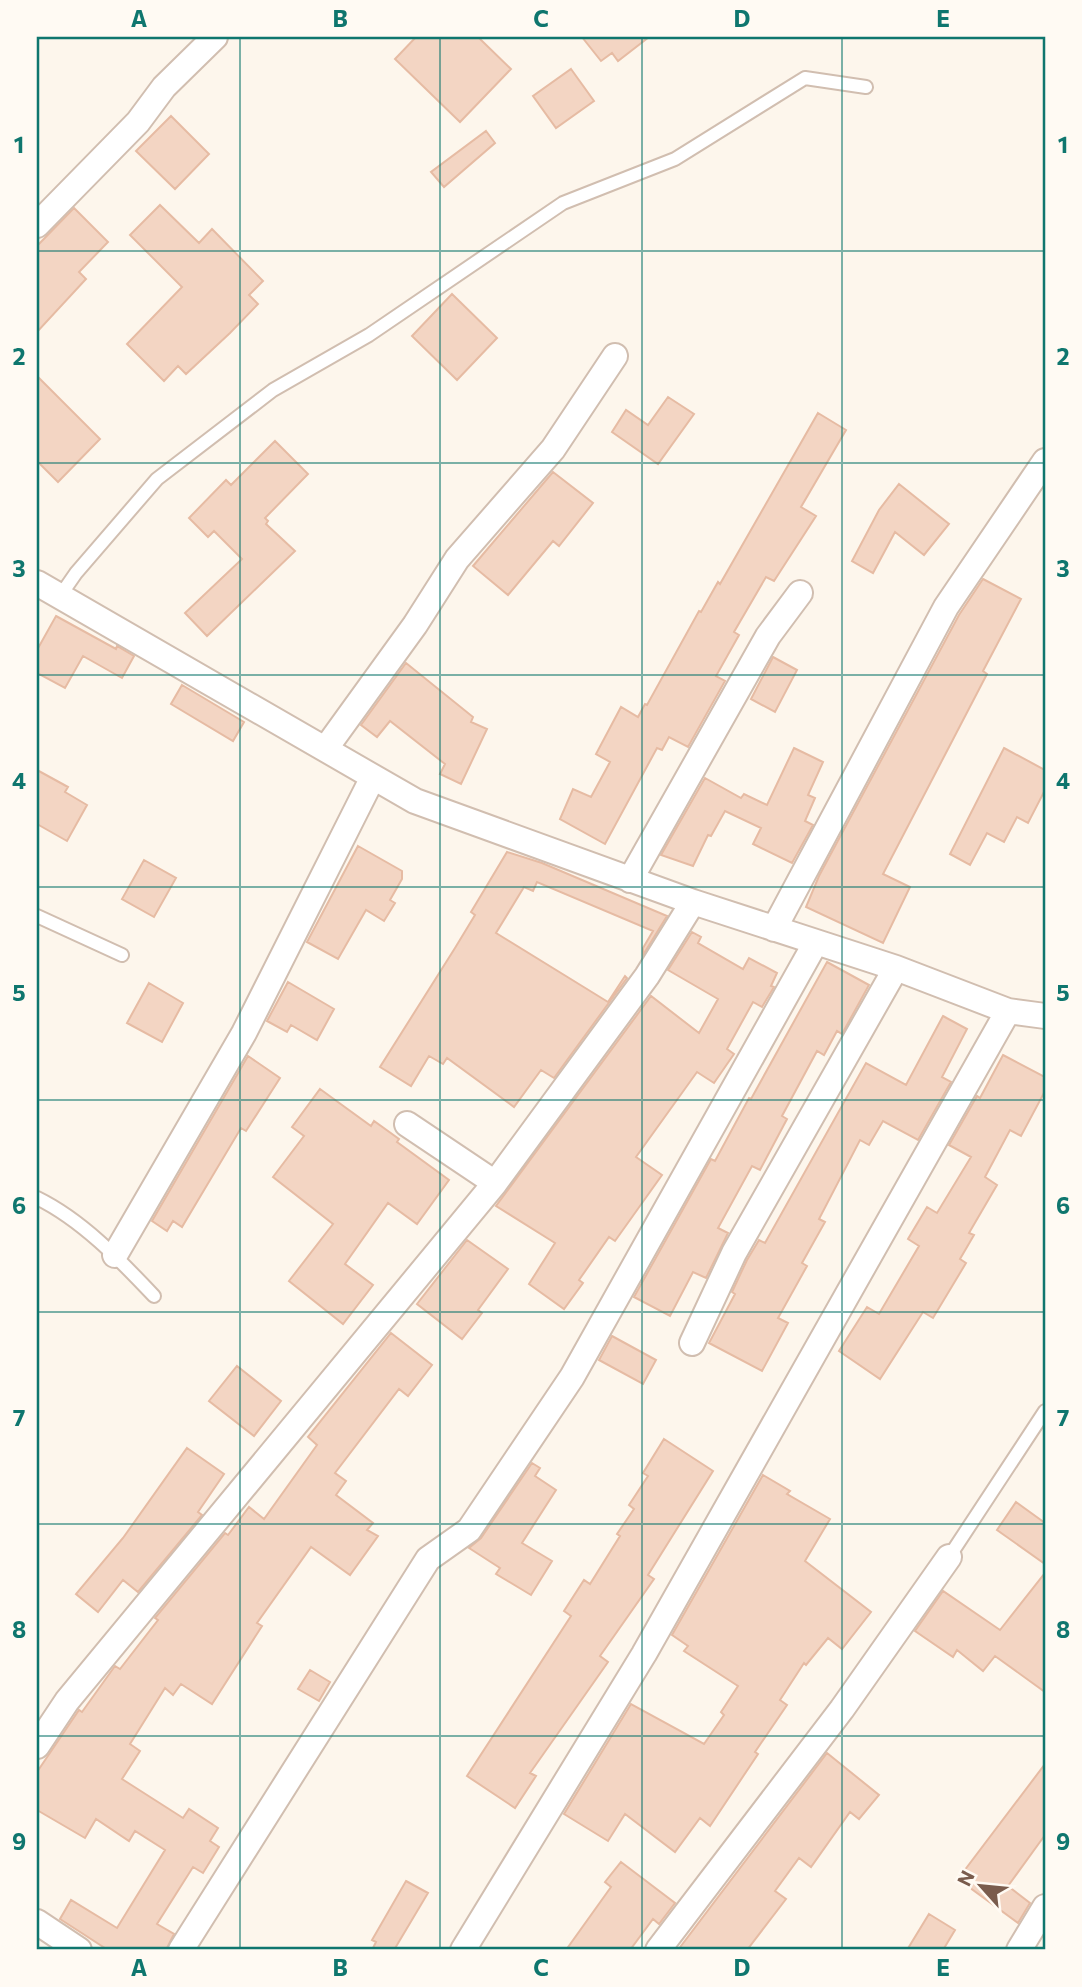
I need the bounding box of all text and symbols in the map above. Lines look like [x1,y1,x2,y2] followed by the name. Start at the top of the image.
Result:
[131,4,148,32] text: A
[332,4,348,32] text: B
[533,4,549,32] text: C
[734,4,751,32] text: D
[936,4,950,32] text: E
[14,130,24,158] text: 1
[1058,130,1068,158] text: 1
[12,342,26,370] text: 2
[1056,342,1070,370] text: 2
[12,554,26,582] text: 3
[1056,554,1070,582] text: 3
[12,766,26,794] text: 4
[1056,766,1070,794] text: 4
[12,978,26,1006] text: 5
[1056,978,1070,1006] text: 5
[12,1191,26,1219] text: 6
[1056,1191,1070,1219] text: 6
[13,1403,25,1431] text: 7
[1057,1403,1069,1431] text: 7
[12,1615,26,1643] text: 8
[1056,1615,1070,1643] text: 8
[12,1827,26,1855] text: 9
[1056,1827,1070,1855] text: 9
[946,1850,1016,1920] north arrow
[952,1866,979,1890] text: N
[131,1953,148,1981] text: A
[332,1953,348,1981] text: B
[533,1953,549,1981] text: C
[734,1953,751,1981] text: D
[936,1953,950,1981] text: E

